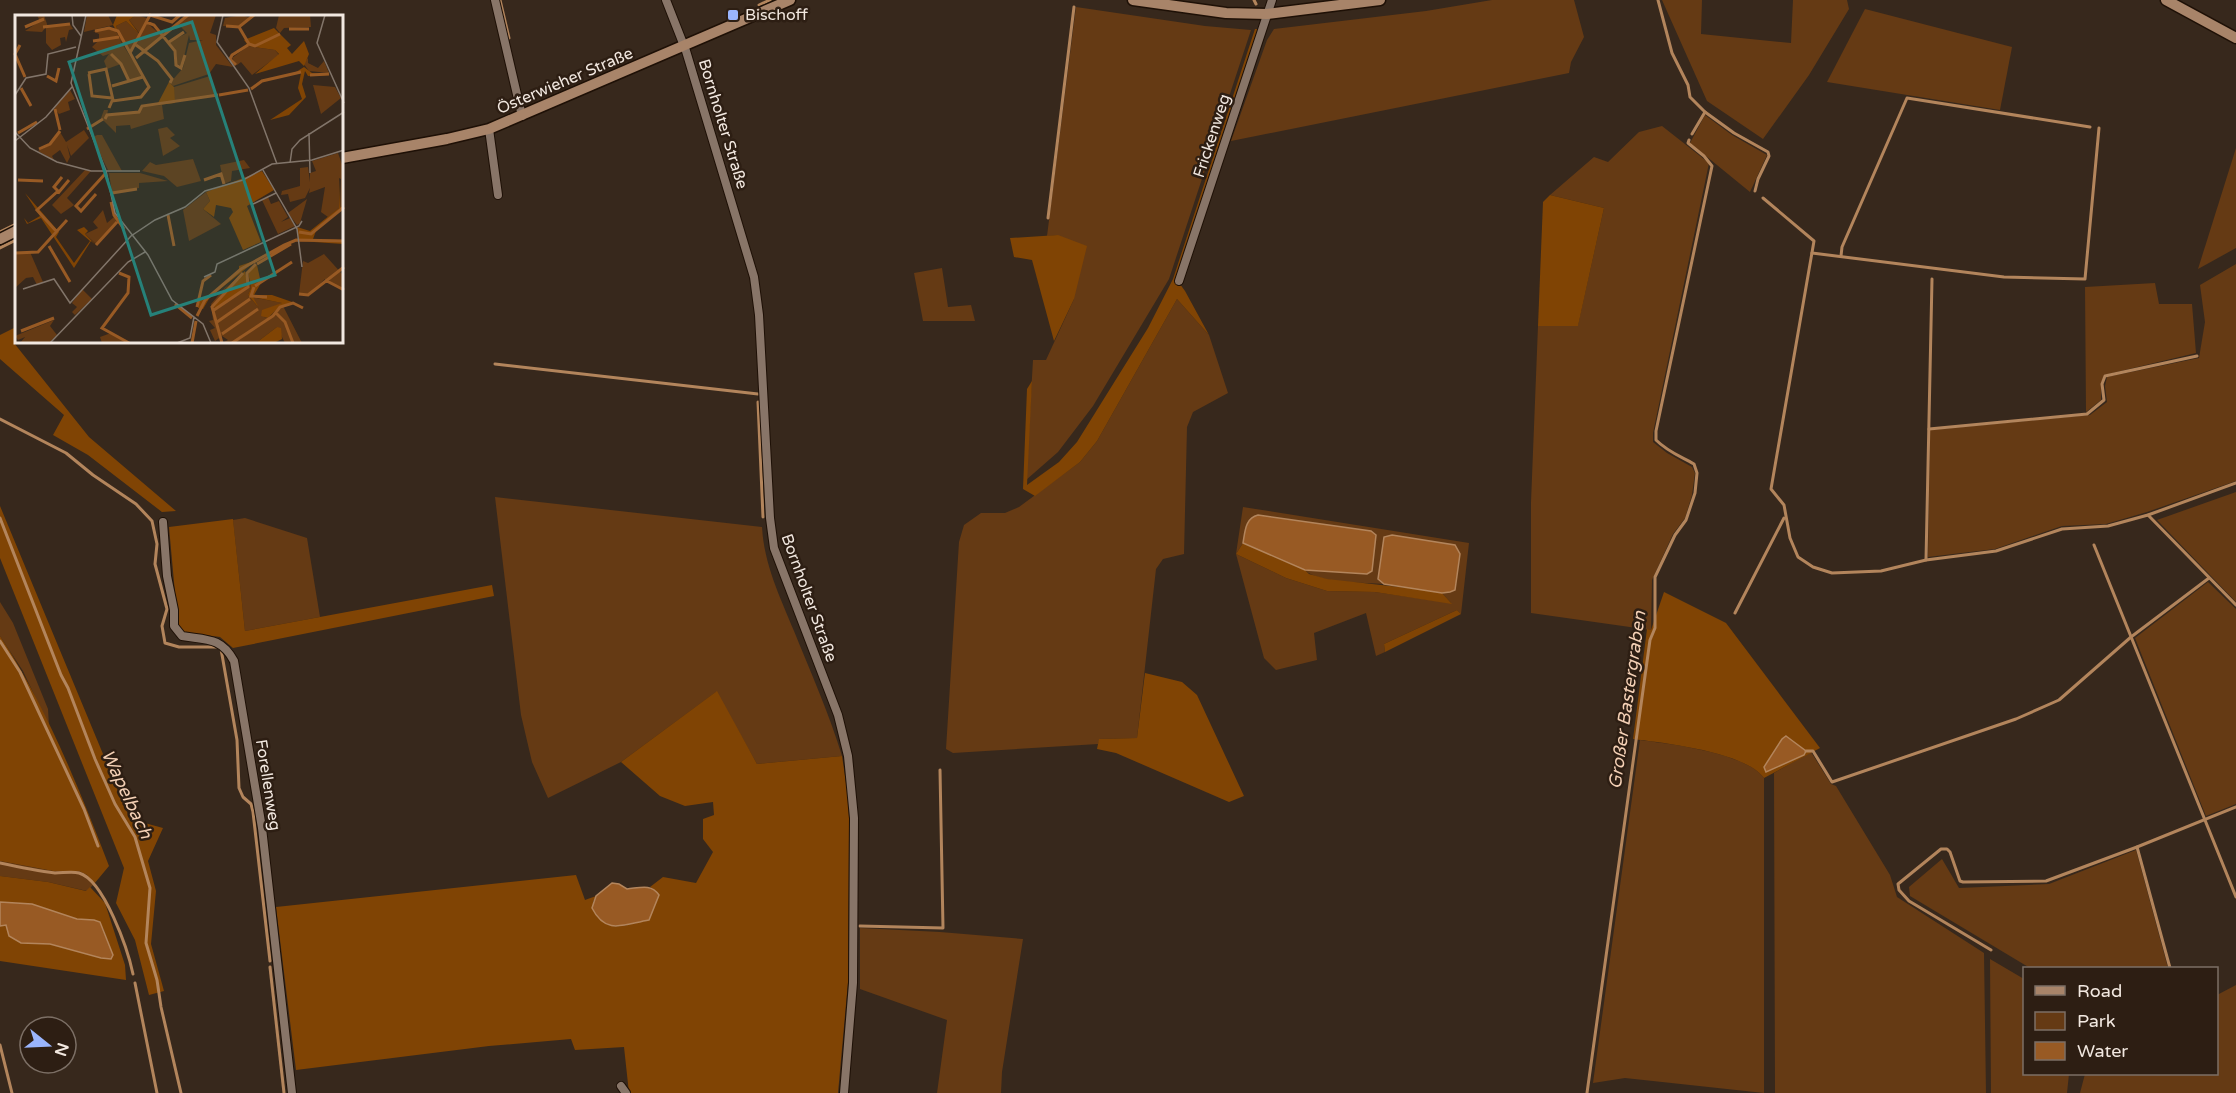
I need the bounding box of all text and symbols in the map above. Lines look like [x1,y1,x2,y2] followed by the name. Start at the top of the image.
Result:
[745,5,809,25] place label: Bischoff
[726,8,740,22] marker: Bischoff
[15,15,344,344] inset map
[494,43,636,119] street label: Österwieher Straße
[694,57,752,191] street label: Bornholter Straße
[1189,92,1235,180] street label: Frickenweg
[777,531,841,665] street label: Bornholter Straße
[1604,609,1651,790] water label: Großer Bastergraben
[251,738,285,832] street label: Forellenweg
[97,746,158,843] water label: Wapelbach
[2023,967,2218,1075] legend
[2077,980,2122,1002] text: Road
[2077,1010,2116,1032] text: Park
[18,1015,78,1075] north arrow
[50,1040,73,1059] text: N
[2077,1040,2128,1062] text: Water

